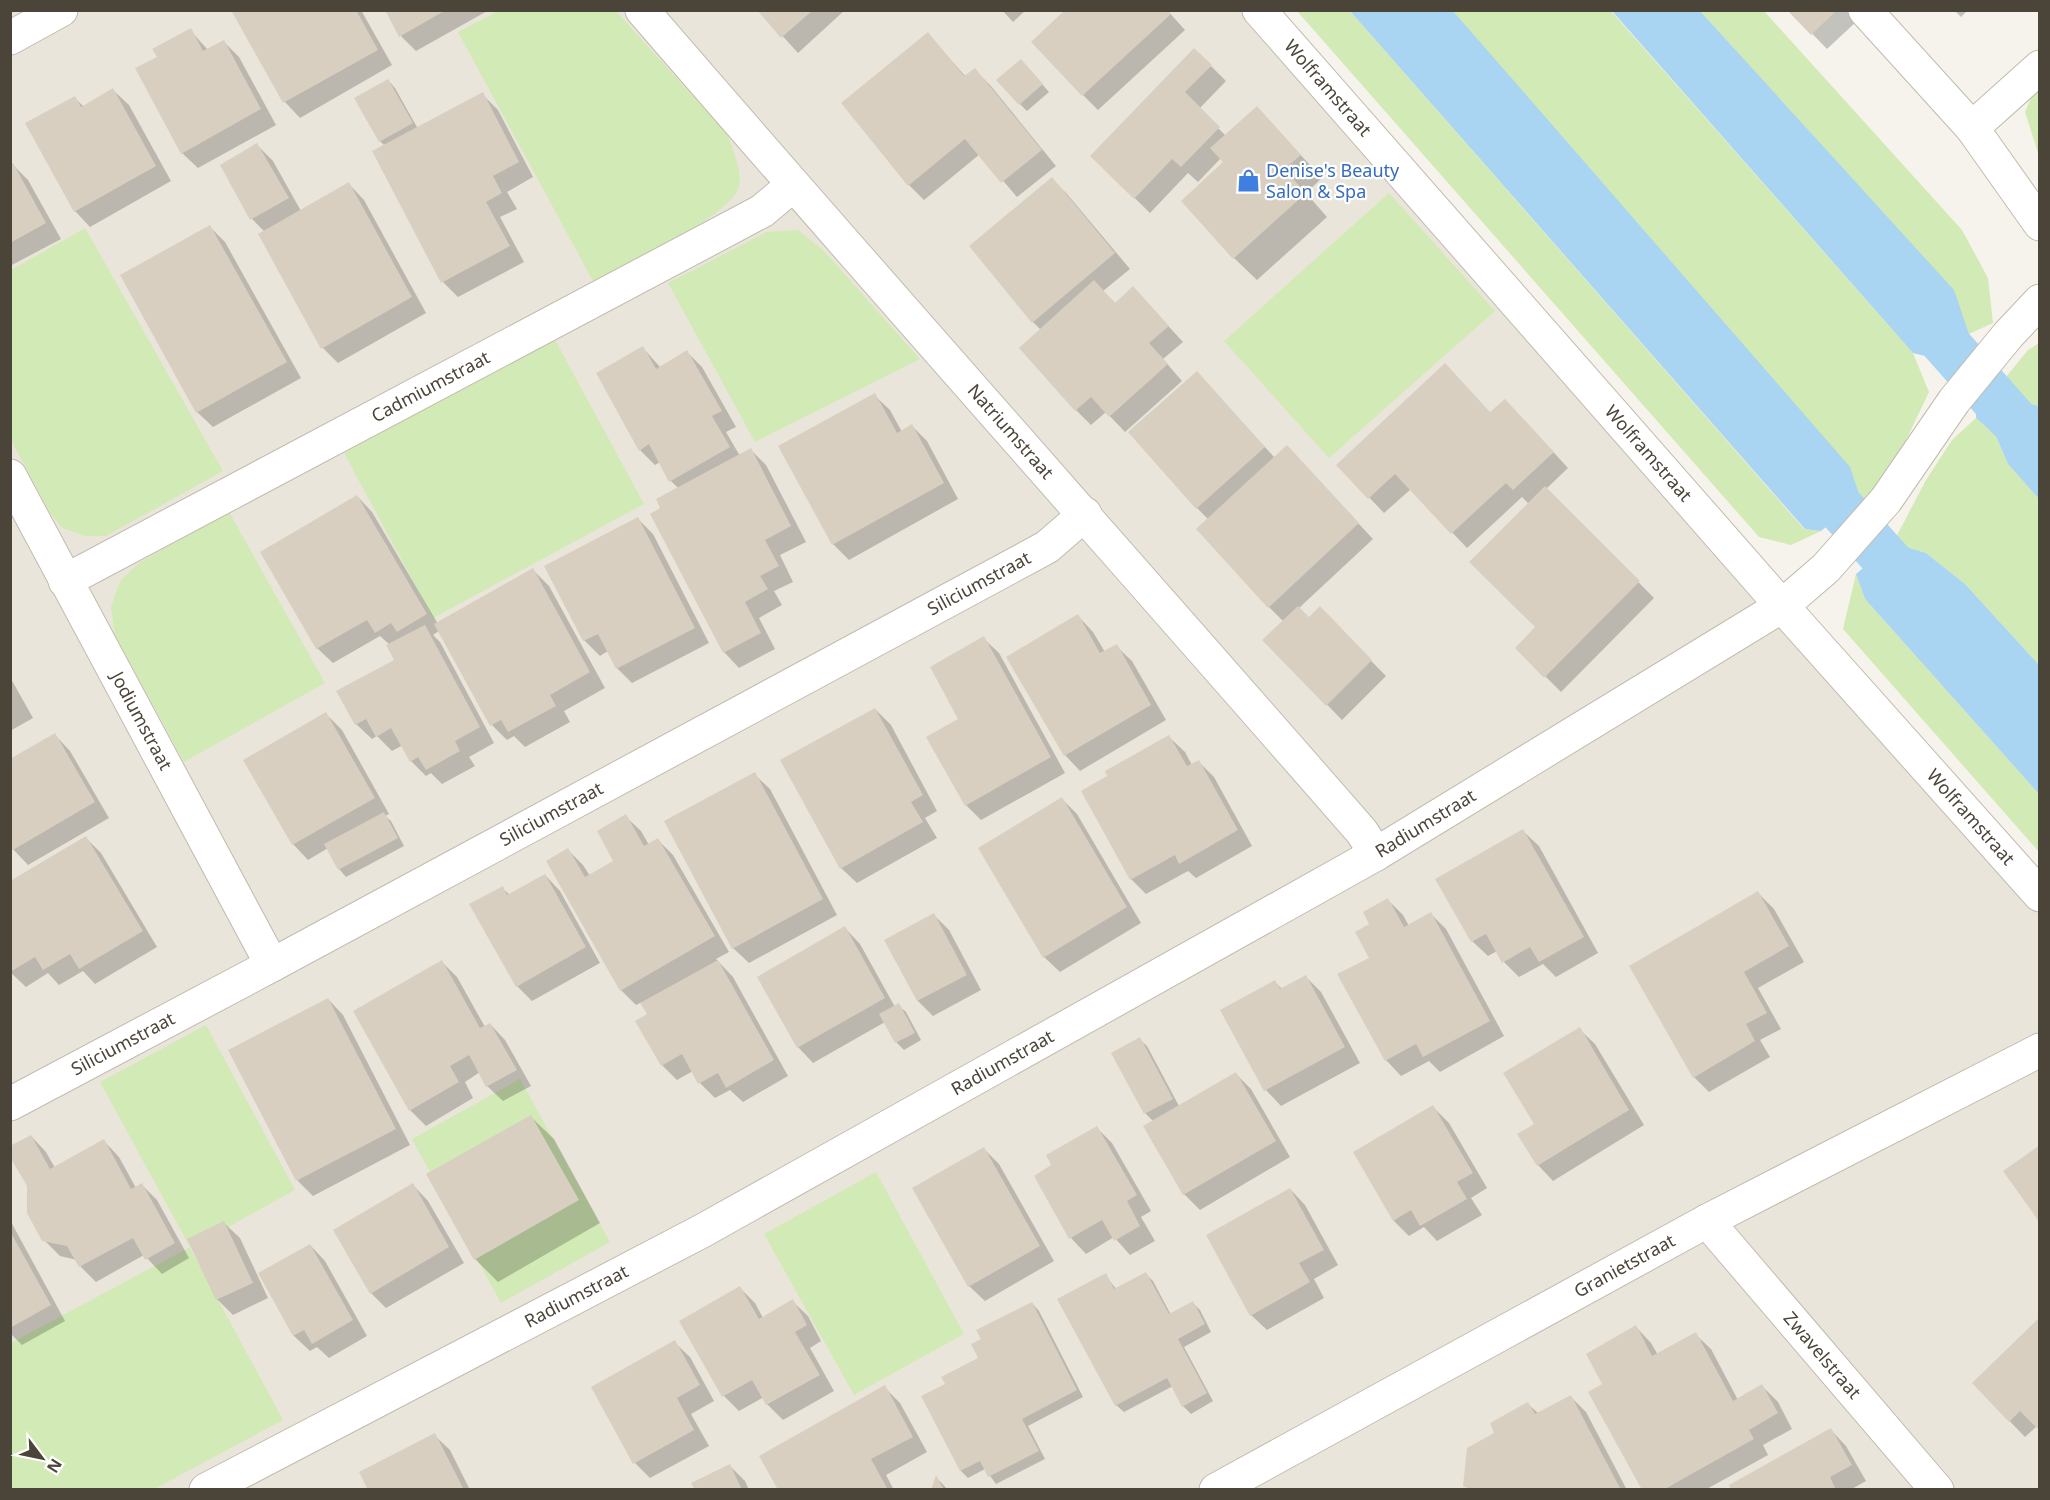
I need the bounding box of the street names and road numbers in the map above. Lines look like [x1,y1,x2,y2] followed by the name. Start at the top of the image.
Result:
[1279,34,1378,141] street label: Wolframstraat
[367,344,494,427] street label: Cadmiumstraat
[963,378,1060,484] street label: Natriumstraat
[1600,399,1698,507] street label: Wolframstraat
[923,545,1035,620] street label: Siliciumstraat
[105,665,179,774] street label: Jodiumstraat
[1922,763,2021,870] street label: Wolframstraat
[495,776,607,851] street label: Siliciumstraat
[1370,783,1480,863] street label: Radiumstraat
[67,1006,179,1080] street label: Siliciumstraat
[947,1023,1058,1100] street label: Radiumstraat
[1569,1228,1679,1303] street label: Granietstraat
[520,1258,633,1333] street label: Radiumstraat
[1779,1306,1867,1404] street label: Zwavelstraat

